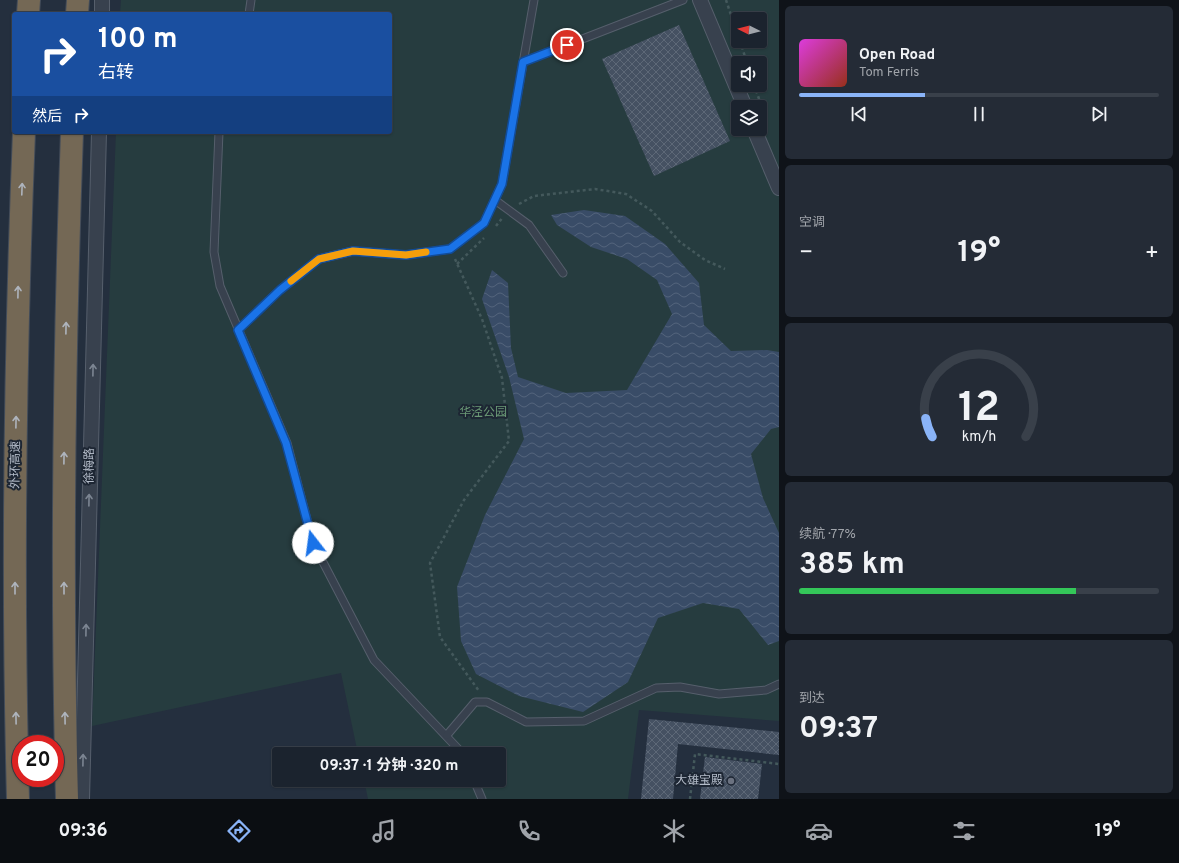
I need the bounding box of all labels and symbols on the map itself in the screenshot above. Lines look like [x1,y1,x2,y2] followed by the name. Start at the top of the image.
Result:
[731,12,767,48] north arrow
[550,28,584,62] pin
[18,183,25,196] one-way arrow
[15,286,22,299] one-way arrow
[63,322,70,335] one-way arrow
[89,364,96,377] one-way arrow
[459,405,507,421] park label: 华泾公园
[12,416,20,429] one-way arrow
[8,441,24,489] street label: 外环高速
[82,448,98,484] street label: 徐梅路
[60,452,68,465] one-way arrow
[86,494,93,507] one-way arrow
[292,522,334,564] position arrow
[11,582,19,595] one-way arrow
[60,582,68,595] one-way arrow
[82,624,90,637] one-way arrow
[12,712,20,725] one-way arrow
[61,712,69,725] one-way arrow
[12,735,64,787] speed limit sign: 20
[79,754,87,767] one-way arrow
[675,773,723,789] place label: 大雄宝殿
[726,776,736,786] marker: 大雄宝殿

